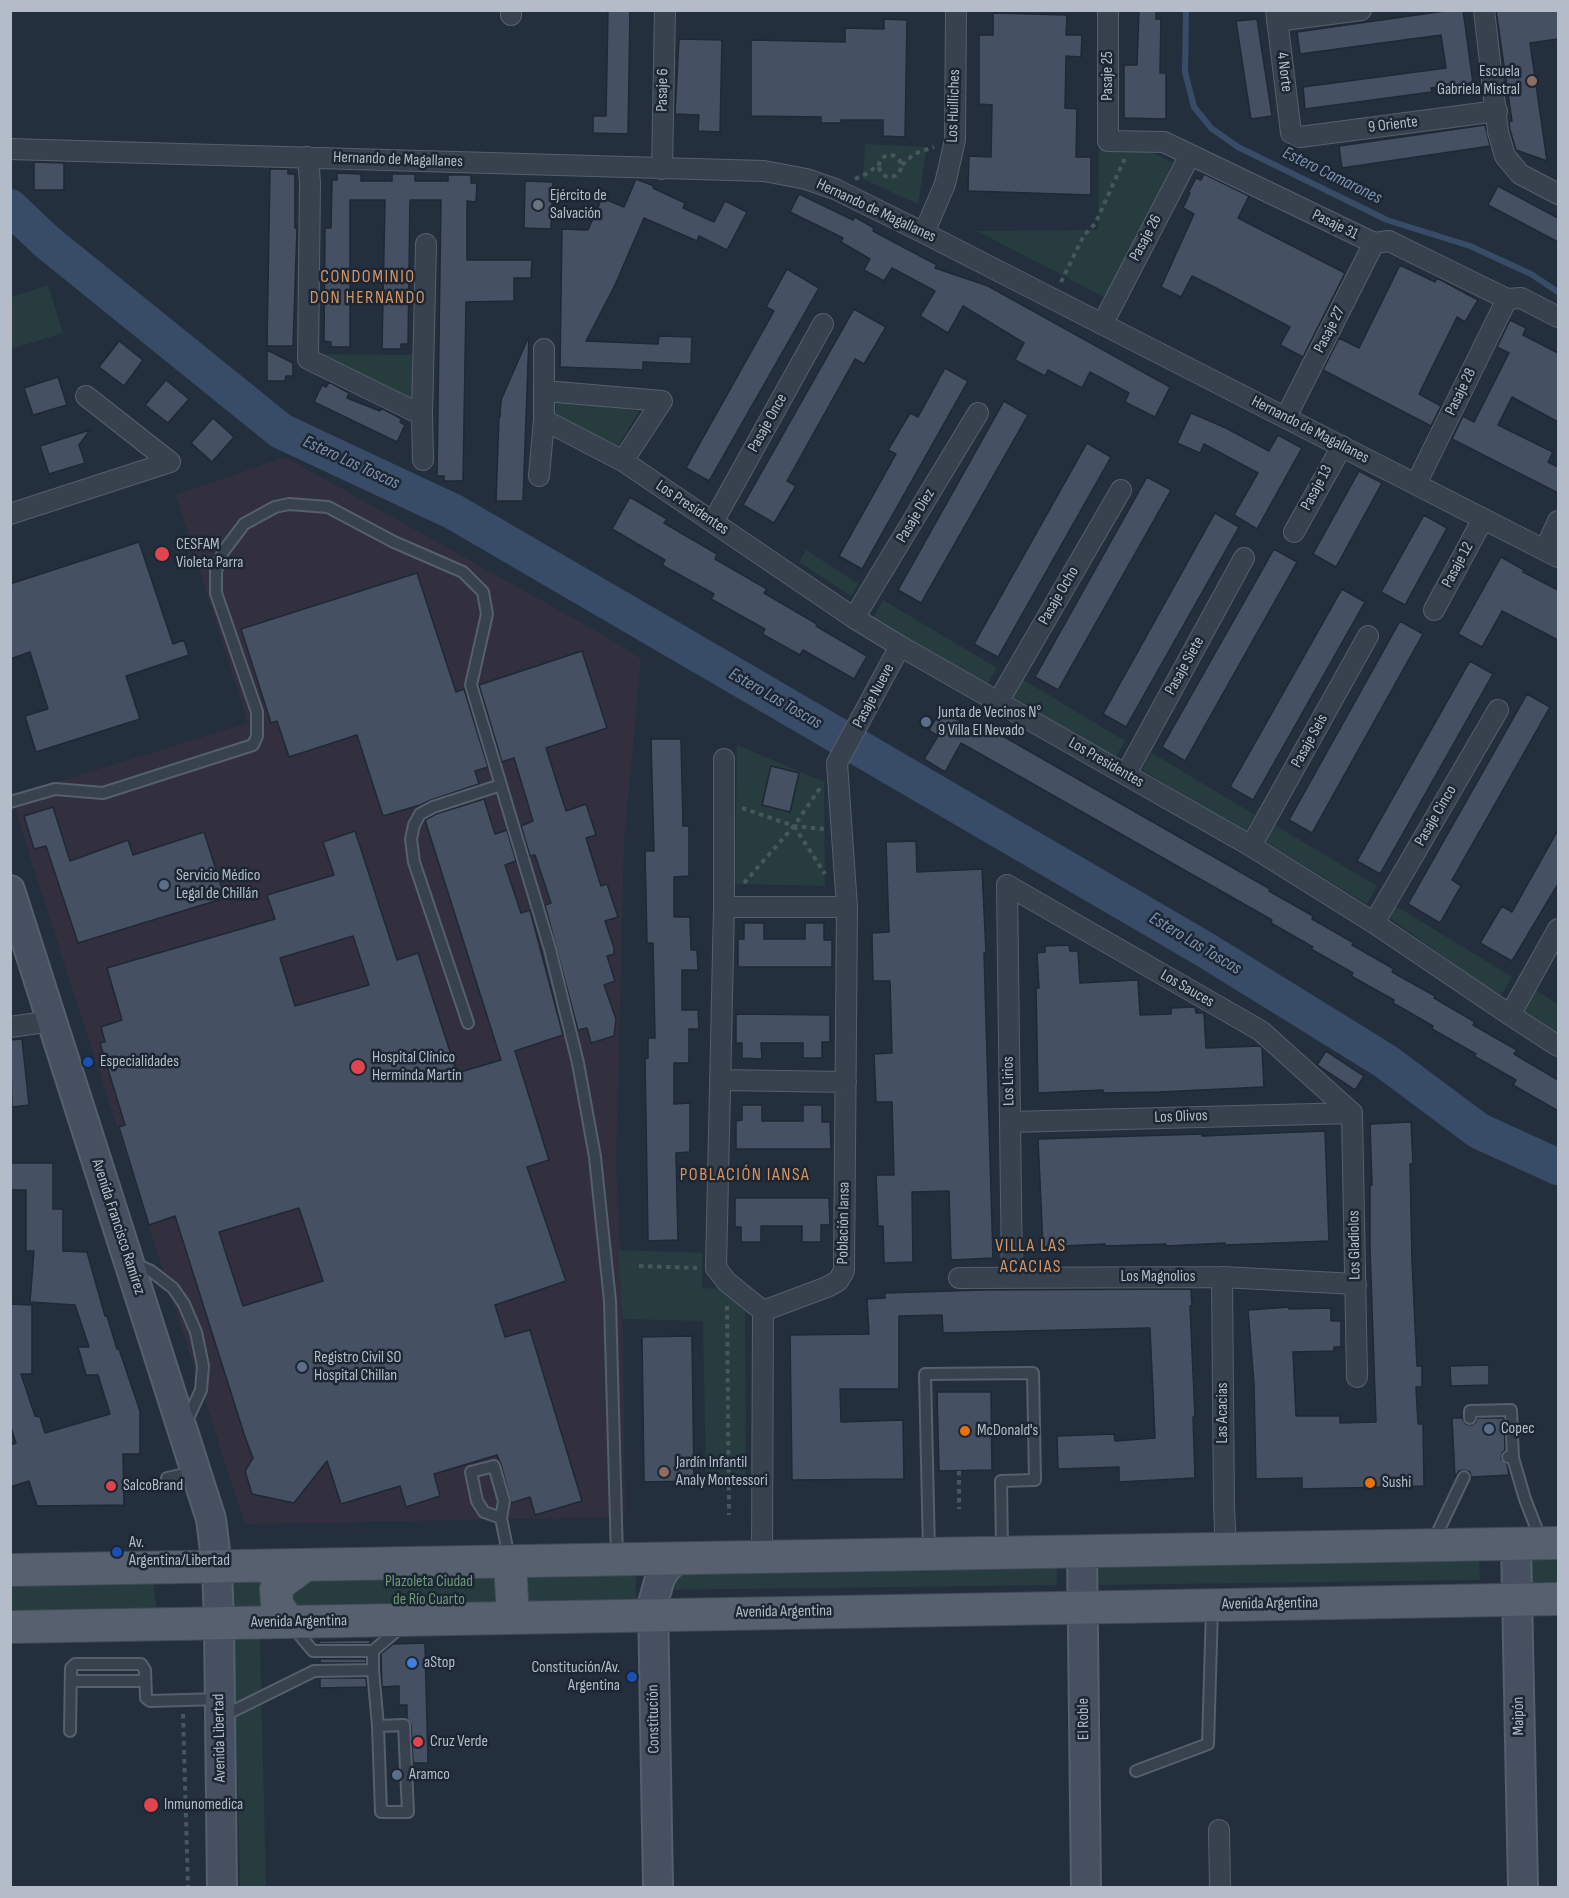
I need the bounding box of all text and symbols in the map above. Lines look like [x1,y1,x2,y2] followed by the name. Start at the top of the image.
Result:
[1098,51,1118,101] street label: Pasaje 25
[1272,51,1296,93] street label: 4 Norte
[1437,62,1520,100] place label: Escuela Gabriela Mistral
[653,68,673,112] street label: Pasaje 6
[943,69,965,143] street label: Los Huilliches
[1525,74,1539,88] marker: Escuela Gabriela Mistral
[1367,112,1419,138] street label: 9 Oriente
[1279,143,1385,209] water label: Estero Camarones
[333,148,463,172] street label: Hernando de Magallanes
[813,175,939,247] street label: Hernando de Magallanes
[550,186,607,224] place label: Ejército de Salvación
[531,198,545,212] marker: Ejército de Salvación
[1309,206,1361,244] street label: Pasaje 31
[1126,211,1166,265] street label: Pasaje 26
[310,266,426,308] district label: CONDOMINIO DON HERNANDO
[1310,304,1350,356] street label: Pasaje 27
[1441,365,1481,419] street label: Pasaje 28
[744,390,792,456] street label: Pasaje Once
[1248,392,1372,468] street label: Hernando de Magallanes
[299,431,403,495] water label: Estero Las Toscas
[1297,462,1337,514] street label: Pasaje 13
[652,477,732,539] street label: Los Presidentes
[892,486,940,546] street label: Pasaje Diez
[176,535,243,573] place label: CESFAM Violeta Parra
[1438,539,1478,591] street label: Pasaje 12
[153,545,171,563] marker: CESFAM Violeta Parra
[1035,563,1083,629] street label: Pasaje Ocho
[1161,633,1209,699] street label: Pasaje Siete
[849,661,899,731] street label: Pasaje Nueve
[725,664,825,734] water label: Estero Las Toscas
[938,703,1041,741] place label: Junta de Vecinos N° 9 Villa El Nevado
[1287,711,1333,771] street label: Pasaje Seis
[919,715,933,729] marker: Junta de Vecinos N° 9 Villa El Nevado
[1065,734,1147,792] street label: Los Presidentes
[1411,782,1461,850] street label: Pasaje Cinco
[176,866,260,904] place label: Servicio Médico Legal de Chillán
[157,878,171,892] marker: Servicio Médico Legal de Chillán
[1145,908,1245,980] water label: Estero Las Toscas
[1157,966,1217,1012] street label: Los Sauces
[372,1048,462,1086] place label: Hospital Clínico Herminda Martín
[100,1052,179,1072] place label: Especialidades
[81,1055,95,1069] marker: Especialidades
[999,1056,1019,1106] street label: Los Lirios
[349,1058,367,1076] marker: Hospital Clínico Herminda Martín
[1154,1106,1208,1128] street label: Los Olivos
[87,1157,149,1297] street label: Avenida Francisco Ramírez
[680,1164,810,1186] district label: POBLACIÓN IANSA
[834,1182,854,1264] street label: Población Iansa
[1345,1210,1365,1280] street label: Los Gladiolos
[995,1235,1067,1278] district label: VILLA LAS ACACIAS
[1121,1267,1195,1287] street label: Los Magnolios
[314,1348,401,1386] place label: Registro Civil SO Hospital Chillan
[295,1360,309,1374] marker: Registro Civil SO Hospital Chillan
[1213,1382,1233,1444] street label: Las Acacias
[1501,1419,1535,1439] place label: Copec
[977,1421,1038,1441] place label: McDonald's
[1482,1422,1496,1436] marker: Copec
[958,1424,972,1438] marker: McDonald's
[676,1453,768,1491] place label: Jardín Infantil Analy Montessori
[657,1465,671,1479] marker: Jardín Infantil Analy Montessori
[1382,1473,1411,1493] place label: Sushi
[123,1476,183,1496] place label: SalcoBrand
[1363,1476,1377,1490] marker: Sushi
[104,1479,118,1493] marker: SalcoBrand
[129,1533,230,1571] place label: Av. Argentina/Libertad
[110,1545,124,1559] marker: Av. Argentina/Libertad
[385,1572,473,1610] park label: Plazoleta Ciudad de Río Cuarto
[1222,1594,1318,1614] street label: Avenida Argentina
[736,1602,832,1622] street label: Avenida Argentina
[251,1612,347,1632] street label: Avenida Argentina
[424,1653,455,1673] place label: aStop
[405,1656,419,1670] marker: aStop
[532,1658,620,1696] place label: Constitución/Av. Argentina
[625,1670,639,1684] marker: Constitución/Av. Argentina
[644,1684,664,1754] street label: Constitución
[210,1693,230,1783] street label: Avenida Libertad
[1509,1696,1529,1736] street label: Maipón
[1074,1698,1094,1740] street label: El Roble
[430,1732,488,1752] place label: Cruz Verde
[411,1735,425,1749] marker: Cruz Verde
[409,1765,450,1785] place label: Aramco
[390,1768,404,1782] marker: Aramco
[164,1795,243,1815] place label: Inmunomedica
[142,1796,160,1814] marker: Inmunomedica

